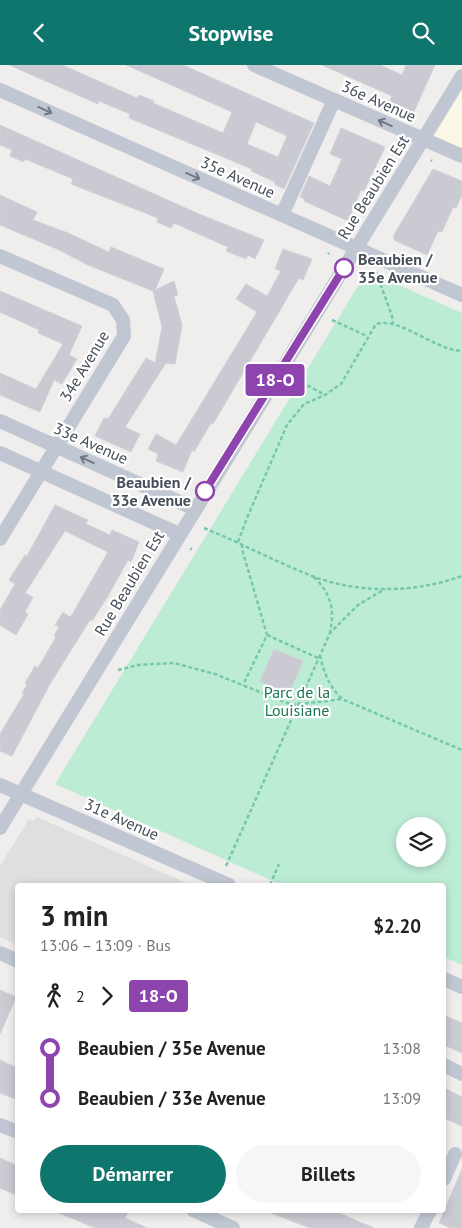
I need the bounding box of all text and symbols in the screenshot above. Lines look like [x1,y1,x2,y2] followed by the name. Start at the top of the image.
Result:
[25,19,53,47] icon: back
[189,19,273,47] text: Stopwise
[409,19,437,47] icon: search
[339,76,419,126] street label: 36e Avenue
[37,105,52,115] one-way arrow
[378,117,393,127] one-way arrow
[333,131,413,243] street label: Rue Beaubien Est
[198,152,278,202] street label: 35e Avenue
[185,171,200,181] one-way arrow
[358,249,438,287] place label: Beaubien / 35e Avenue
[334,258,354,278] marker: Beaubien / 35e Avenue
[55,327,113,405] street label: 34e Avenue
[240,364,310,396] line badge: 18-O
[256,368,294,391] text: 18-O
[51,418,131,468] street label: 33e Avenue
[80,454,95,464] one-way arrow
[111,472,191,510] place label: Beaubien / 33e Avenue
[195,481,215,501] marker: Beaubien / 33e Avenue
[90,526,169,639] street label: Rue Beaubien Est
[264,682,330,720] park label: Parc de la Louisiane
[82,794,162,844] street label: 31e Avenue
[396,817,446,867] map controls
[396,817,446,867] button: layers
[40,897,108,934] text: 3 min
[373,914,421,938] text: $2.20
[40,935,171,955] text: 13:06 – 13:09 · Bus
[40,982,68,1010] icon: walk
[93,982,121,1010] icon: forward
[139,984,178,1007] text: 18-O
[76,986,85,1006] text: 2
[78,1036,266,1060] text: Beaubien / 35e Avenue
[383,1038,421,1058] text: 13:08
[78,1086,266,1110] text: Beaubien / 33e Avenue
[383,1088,421,1108] text: 13:09
[40,1145,226,1203] button: Démarrer
[236,1145,421,1203] button: Billets

